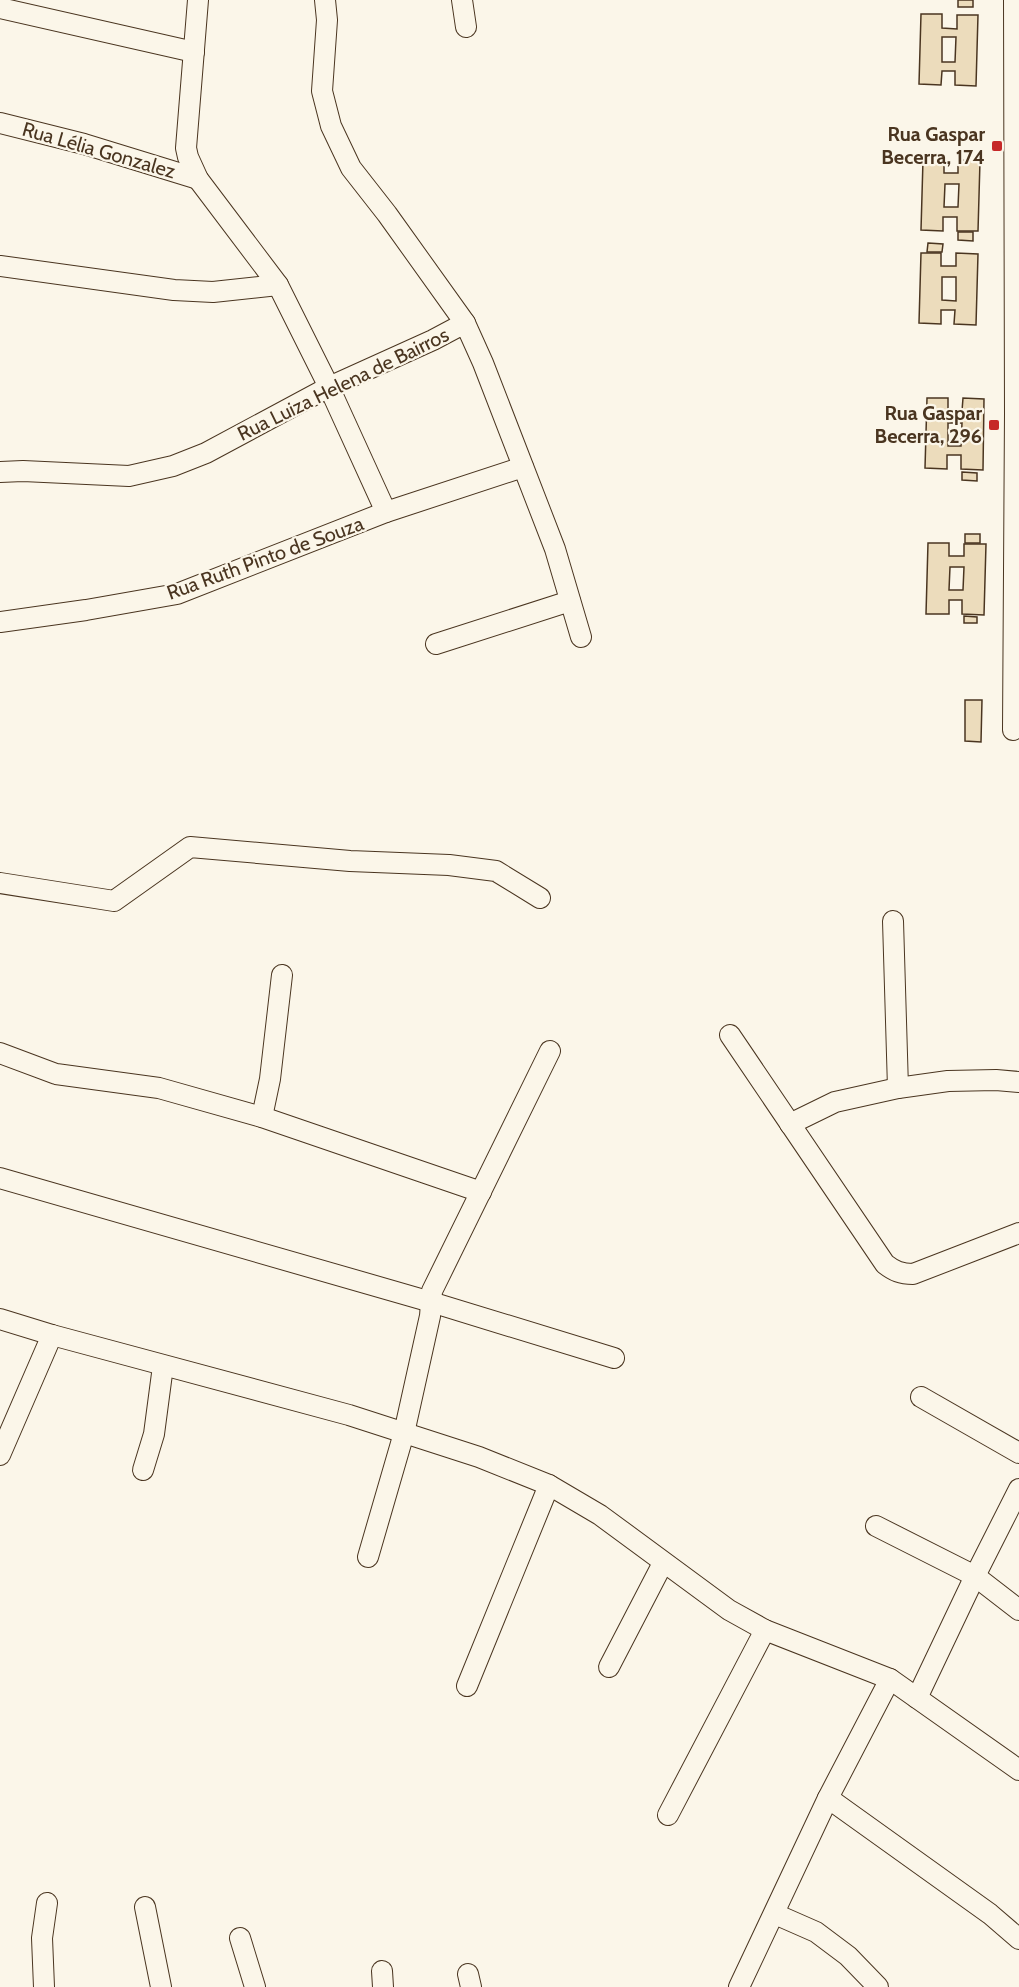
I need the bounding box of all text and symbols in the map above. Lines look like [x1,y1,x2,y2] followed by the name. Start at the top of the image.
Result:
[20,117,178,183] street label: Rua Lélia Gonzalez
[881,122,985,169] place label: Rua Gaspar Becerra, 174
[990,139,1004,153] marker: Rua Gaspar Becerra, 174
[233,322,453,446] street label: Rua Luiza Helena de Bairros
[875,401,982,448] place label: Rua Gaspar Becerra, 296
[987,418,1001,432] marker: Rua Gaspar Becerra, 296
[163,511,367,605] street label: Rua Ruth Pinto de Souza

